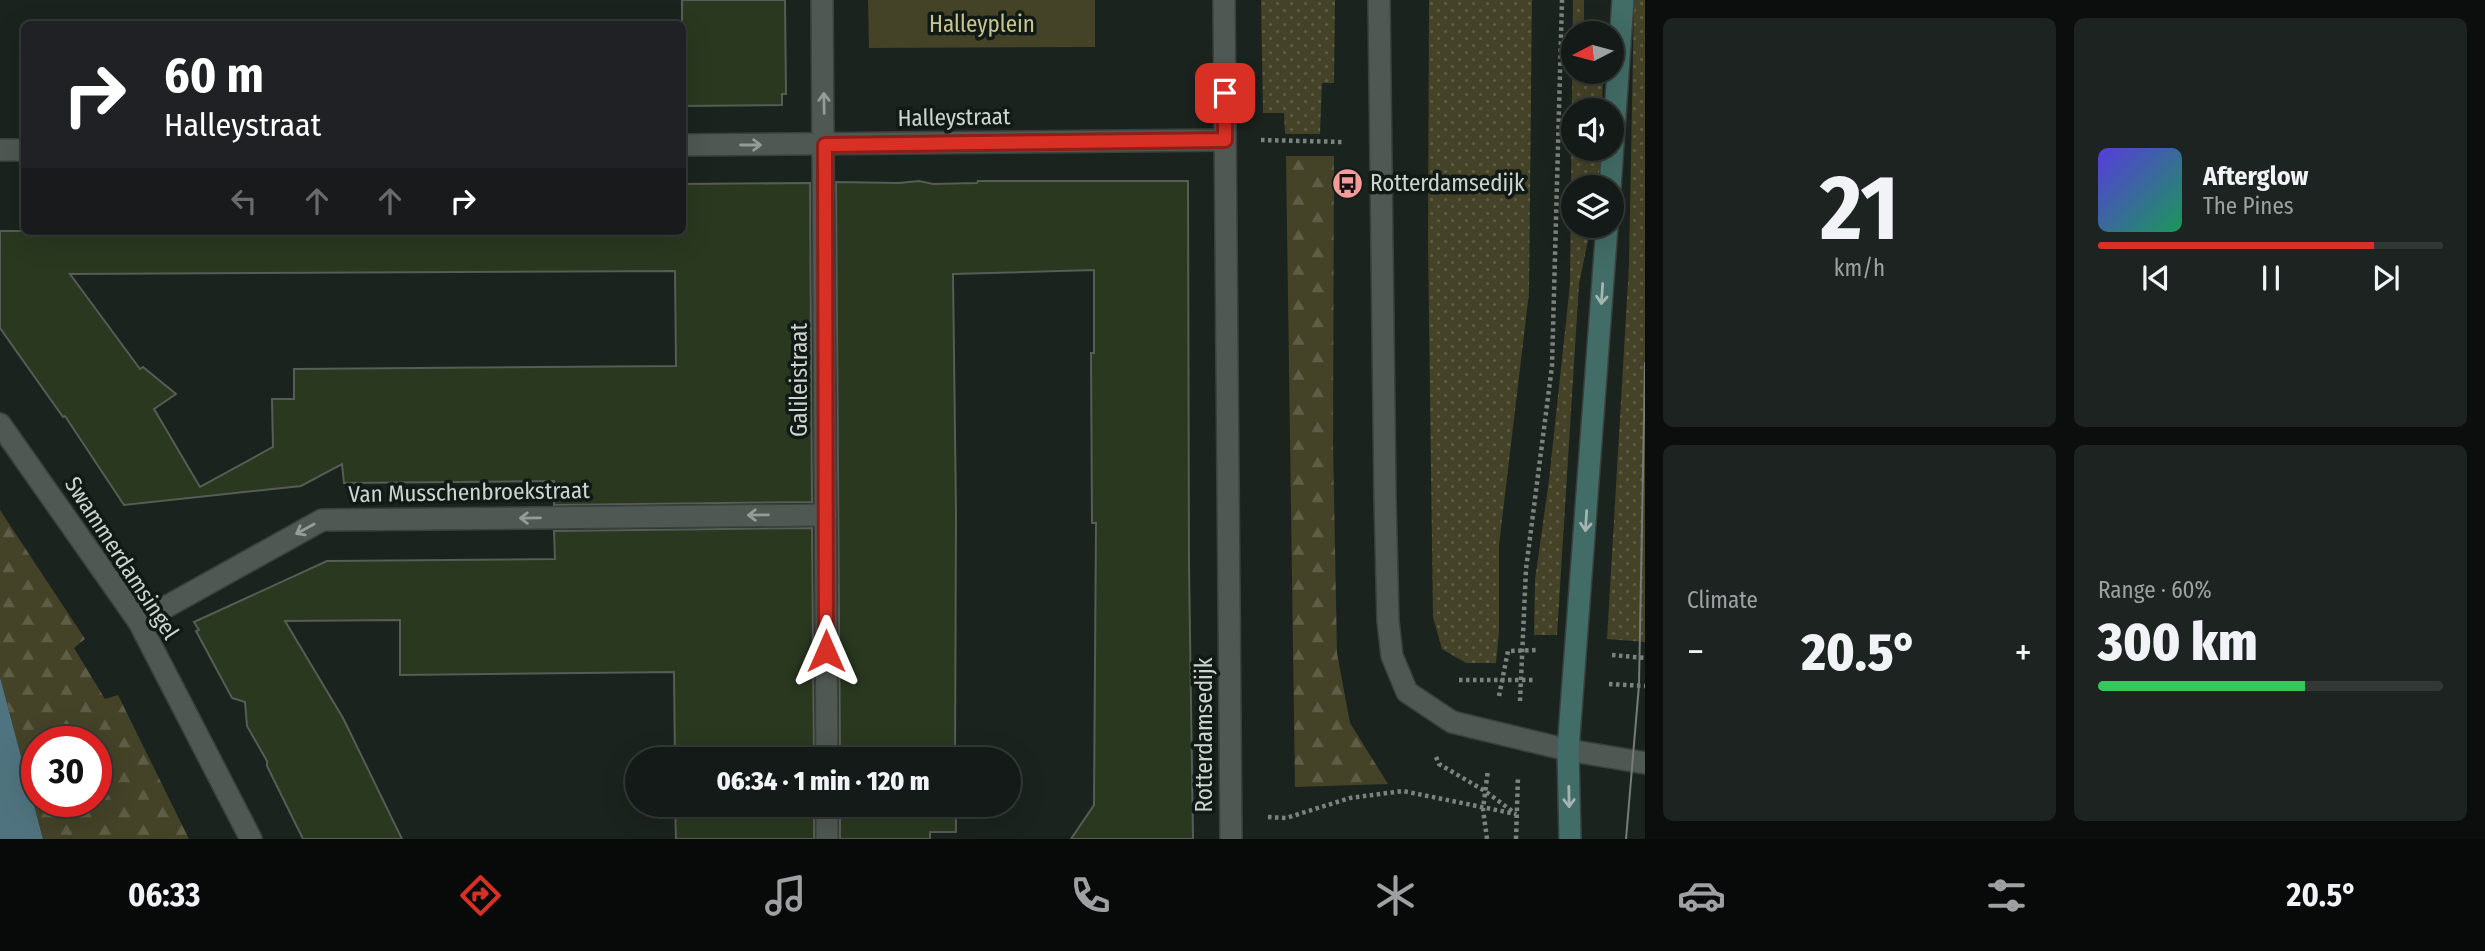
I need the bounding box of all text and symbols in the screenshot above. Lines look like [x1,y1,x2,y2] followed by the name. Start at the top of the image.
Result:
[929,10,1035,38] park label: Halleyplein
[1561,21,1624,84] north arrow
[1561,21,1624,238] map controls
[164,46,264,105] text: 60 m
[49,49,140,140] icon: right
[1195,63,1255,123] pin
[1206,74,1244,112] icon: arrive
[817,92,831,115] one-way arrow
[1561,98,1624,161] button: sound
[897,102,1011,132] street label: Halleystraat
[164,106,321,144] text: Halleystraat
[739,138,762,152] one-way arrow
[1820,154,1899,263] text: 21
[2203,161,2308,192] text: Afterglow
[1330,166,1364,200] bus stop icon: Rotterdamsedijk
[1370,169,1525,197] place label: Rotterdamsedijk
[1561,175,1624,238] button: layers
[225,182,263,220] icon: left
[298,182,336,220] icon: ahead
[371,182,409,220] icon: ahead
[444,182,482,220] icon: right
[2203,192,2294,220] text: The Pines
[1834,254,1885,282] text: km/h
[2137,259,2175,297] icon: previous
[2252,259,2290,297] icon: pause
[2367,259,2405,297] icon: next
[1595,282,1608,305] one-way arrow
[785,323,813,437] street label: Galileistraat
[59,471,185,645] street label: Swammerdamsingel
[348,476,590,508] street label: Van Musschenbroekstraat
[747,508,770,522] one-way arrow
[1579,509,1592,532] one-way arrow
[519,511,542,524] one-way arrow
[296,522,316,536] one-way arrow
[2098,576,2212,604] text: Range · 60%
[1687,586,1758,614] text: Climate
[2098,611,2258,674] text: 300 km
[789,614,863,688] position arrow
[1802,621,1917,684] text: 20.5°
[1687,629,1704,675] text: −
[2015,629,2032,675] text: +
[1190,657,1218,812] street label: Rotterdamsedijk
[21,726,112,817] speed limit sign: 30
[716,766,930,797] text: 06:34 · 1 min · 120 m
[1563,785,1576,808] one-way arrow
[456,871,505,920] icon: directions
[761,871,810,920] icon: music
[1066,871,1115,920] icon: phone
[1371,871,1420,920] icon: climate
[1677,871,1726,920] icon: car
[1982,871,2031,920] icon: filters
[128,876,200,914] text: 06:33
[2287,876,2357,914] text: 20.5°

